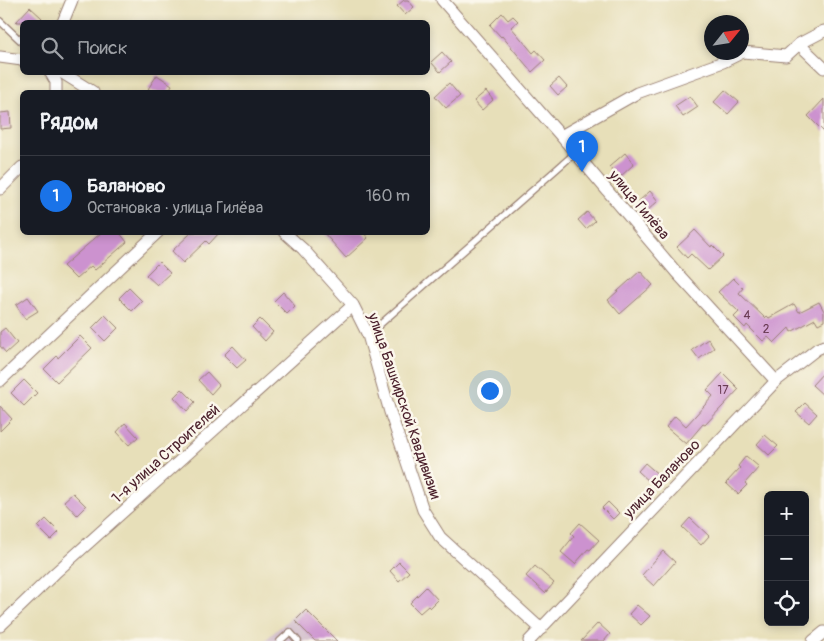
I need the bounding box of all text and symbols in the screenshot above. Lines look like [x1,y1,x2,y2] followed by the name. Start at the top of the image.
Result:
[704,15,749,60] north arrow
[20,20,430,75] search box
[38,34,66,62] icon: search
[78,36,128,60] text: Поиск
[40,109,98,136] text: Рядом
[566,131,598,172] pin: 1
[604,166,674,244] street label: улица Гилёва
[87,174,165,198] text: Баланово
[53,186,59,206] text: 1
[366,186,410,206] text: 160 m
[87,198,263,218] text: Остановка · улица Гилёва
[744,308,751,323] house number: 4
[363,309,445,502] street label: улица Башкирской Кавдивизии
[763,322,770,337] house number: 2
[477,378,503,404] your location
[717,383,729,398] house number: 17
[108,400,224,508] street label: 1-я улица Строителей
[619,436,704,523] street label: улица Баланово
[764,491,809,626] map controls
[764,491,809,536] button: +
[764,536,809,581] button: −
[764,581,809,626] button: locate

